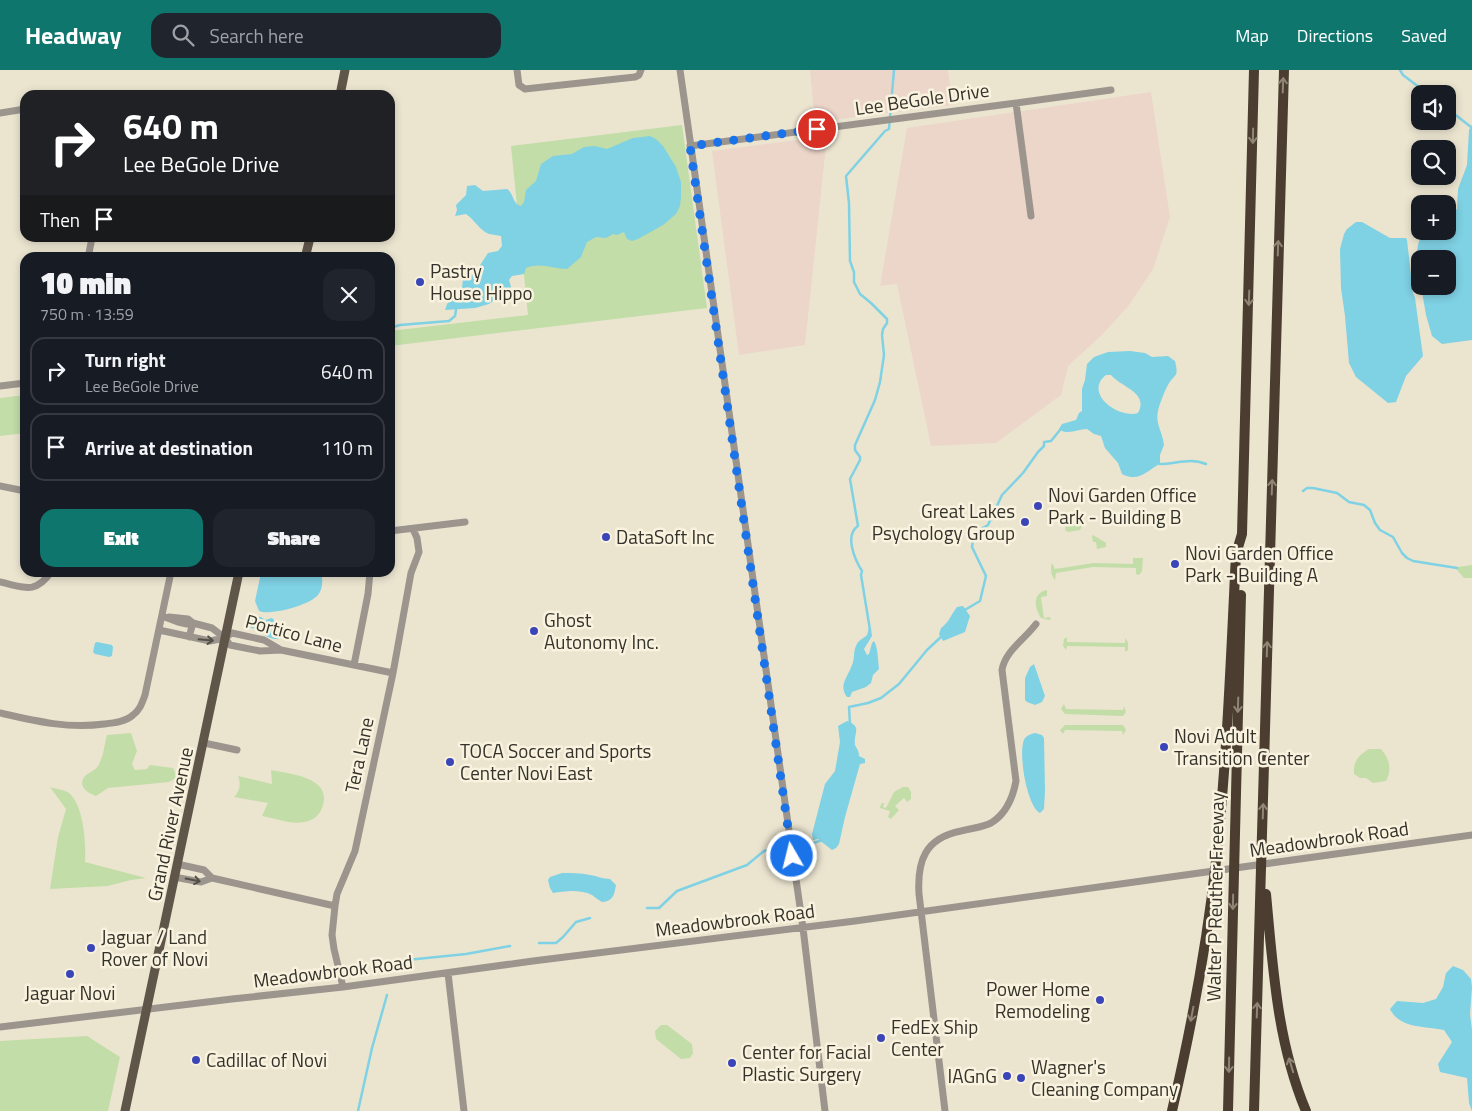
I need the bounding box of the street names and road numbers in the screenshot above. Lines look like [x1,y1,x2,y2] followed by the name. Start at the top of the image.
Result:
[853,75,991,122] street label: Lee BeGole Drive
[242,606,346,659] street label: Portico Lane
[336,714,381,795] street label: Tera Lane
[139,744,200,904] street label: Grand River Avenue
[1198,792,1231,1002] street label: Walter P Reuther Freeway
[1248,813,1410,864] street label: Meadowbrook Road
[654,895,816,944] street label: Meadowbrook Road
[252,946,414,995] street label: Meadowbrook Road

